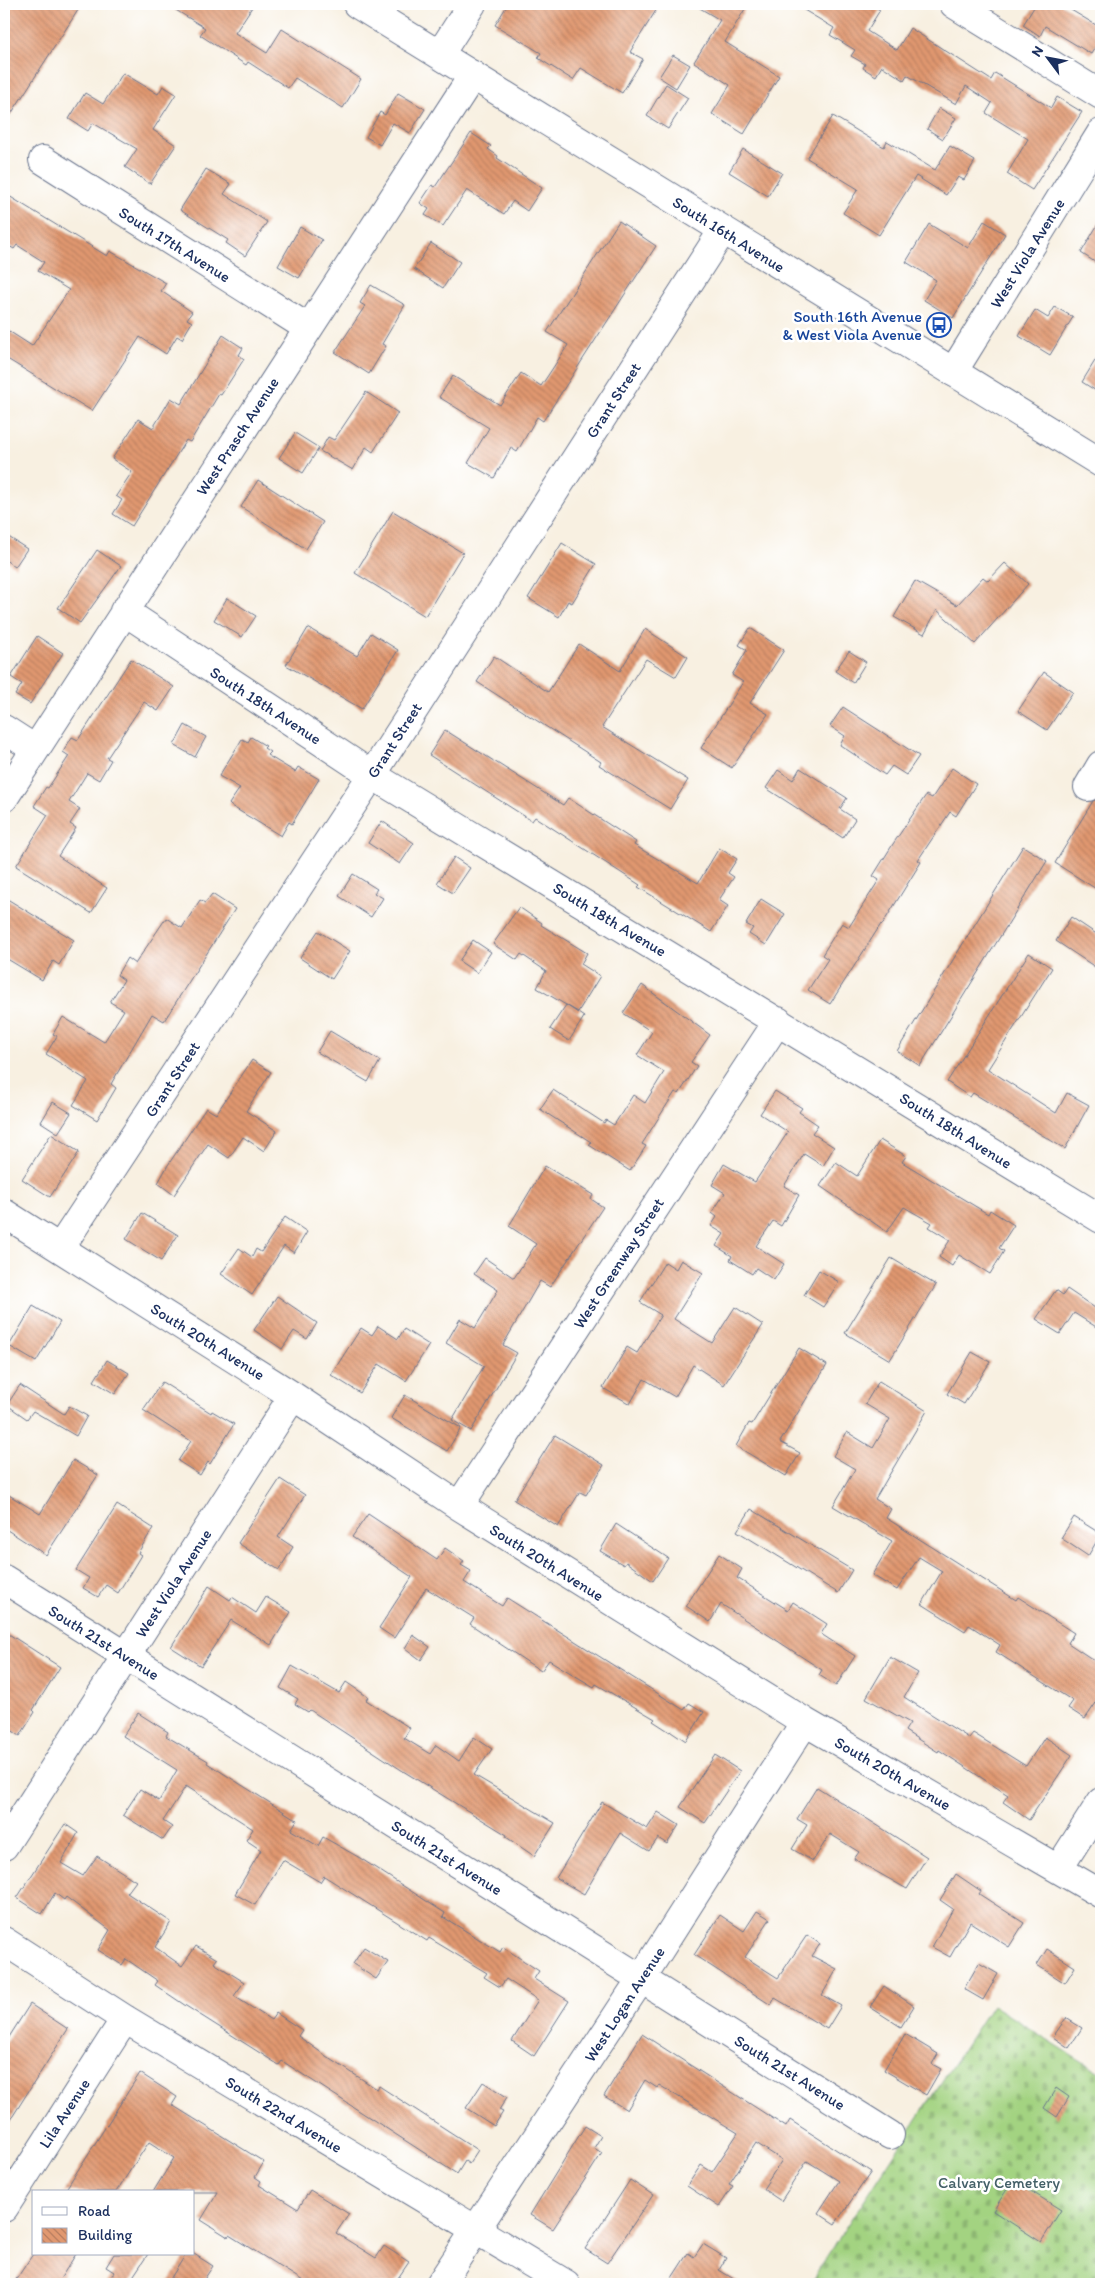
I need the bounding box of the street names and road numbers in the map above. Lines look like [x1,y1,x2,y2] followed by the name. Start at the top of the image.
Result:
[669,192,789,277] street label: South 16th Avenue
[986,195,1069,312] street label: West Viola Avenue
[115,202,234,287] street label: South 17th Avenue
[582,359,645,442] street label: Grant Street
[192,373,283,499] street label: West Prasch Avenue
[206,662,325,749] street label: South 18th Avenue
[363,699,426,782] street label: Grant Street
[550,878,670,961] street label: South 18th Avenue
[141,1038,204,1121] street label: Grant Street
[896,1088,1016,1173] street label: South 18th Avenue
[569,1194,668,1332] street label: West Greenway Street
[147,1299,269,1384] street label: South 20th Avenue
[486,1520,608,1605] street label: South 20th Avenue
[131,1525,216,1641] street label: West Viola Avenue
[45,1601,163,1684] street label: South 21st Avenue
[831,1732,954,1815] street label: South 20th Avenue
[388,1816,506,1899] street label: South 21st Avenue
[580,1943,669,2065] street label: West Logan Avenue
[731,2031,849,2114] street label: South 21st Avenue
[222,2072,346,2157] street label: South 22nd Avenue
[35,2075,94,2152] street label: Lila Avenue

